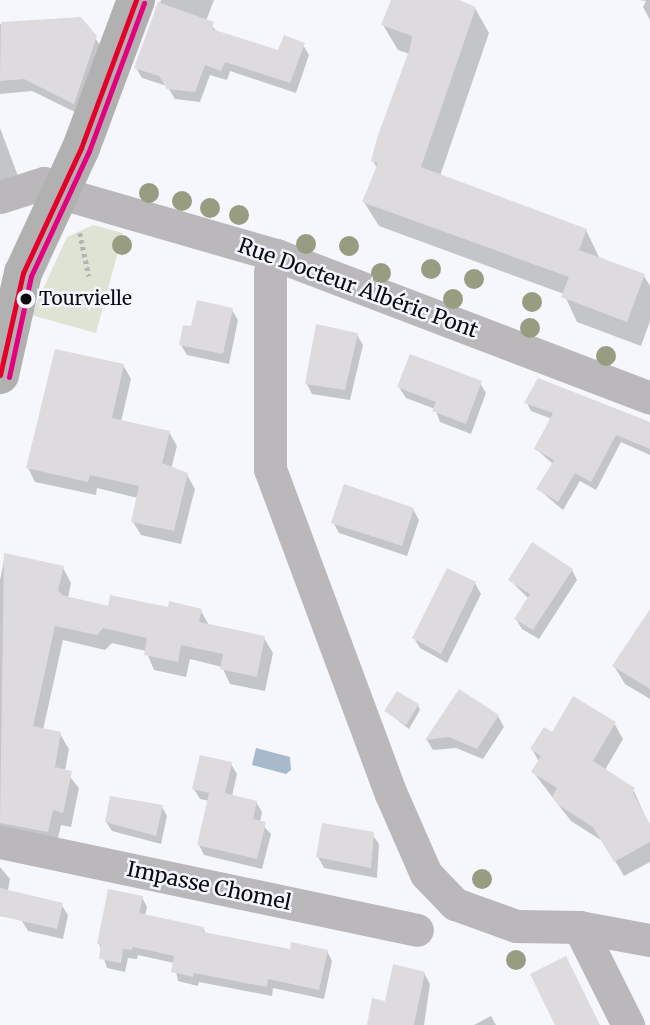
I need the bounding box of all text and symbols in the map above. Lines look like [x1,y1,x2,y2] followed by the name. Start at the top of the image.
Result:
[235,233,481,343] street label: Rue Docteur Albéric Pont
[39,288,132,310] place label: Tourvielle
[19,292,33,306] marker: Tourvielle
[125,856,293,916] street label: Impasse Chomel

